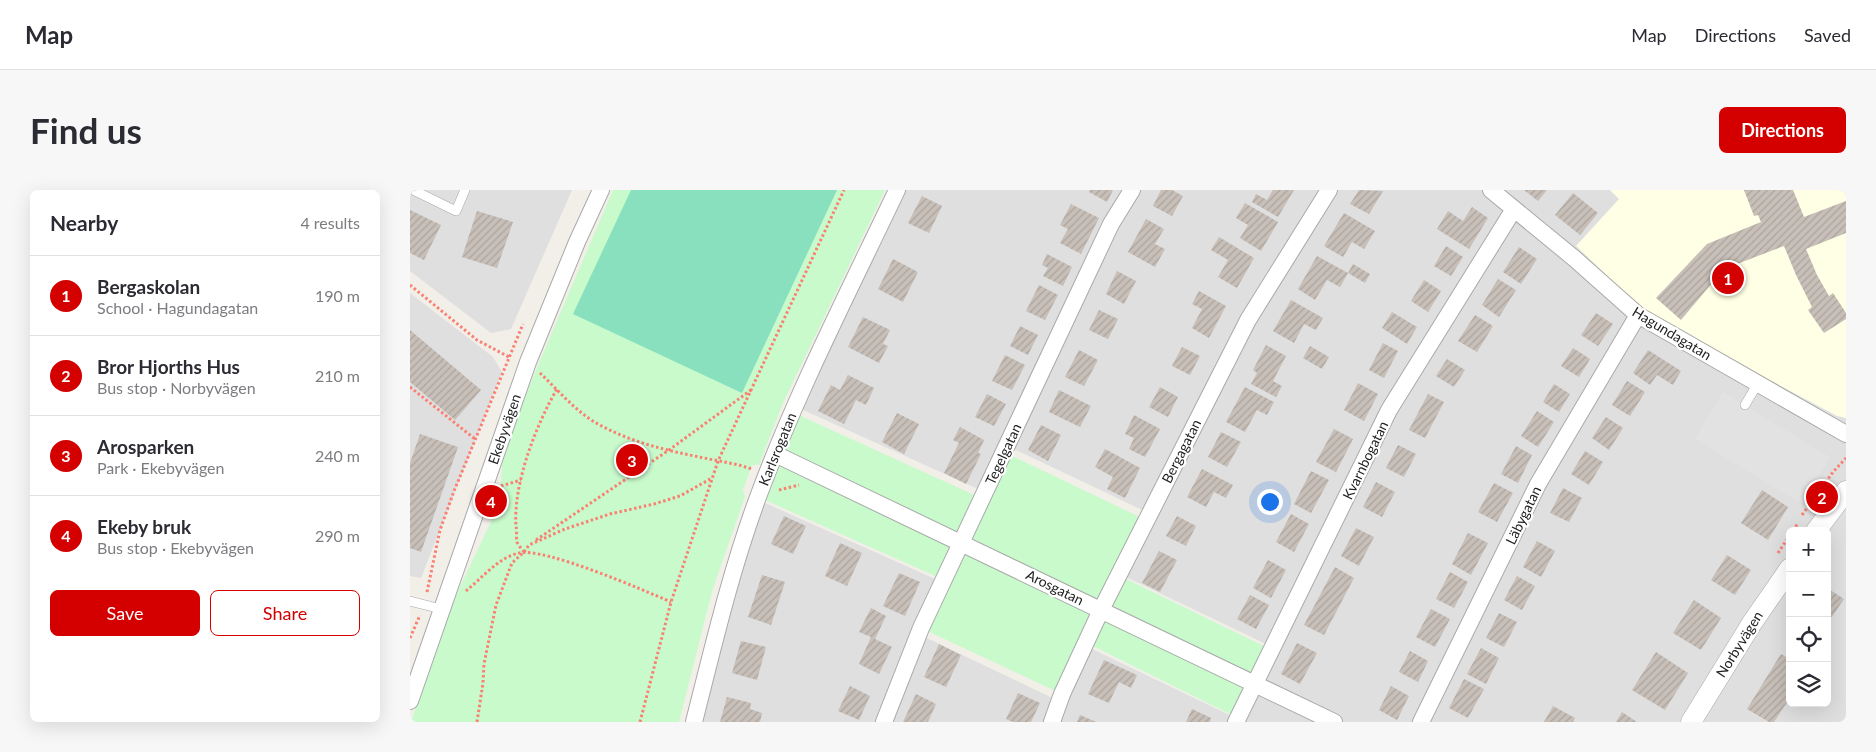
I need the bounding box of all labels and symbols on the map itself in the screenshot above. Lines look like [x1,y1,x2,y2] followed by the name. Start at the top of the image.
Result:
[1712,259,1744,297] pin: 1
[1629,303,1715,363] street label: Hagundagatan
[484,392,524,466] street label: Ekebyvägen
[755,410,799,488] street label: Karlsrogatan
[1158,416,1204,486] street label: Bergagatan
[1339,418,1391,502] street label: Kvarnbogatan
[981,421,1025,487] street label: Tegelgatan
[616,441,648,479] pin: 3
[1806,478,1838,516] pin: 2
[475,482,507,520] pin: 4
[1502,483,1544,547] street label: Läbygatan
[1257,489,1283,515] your location
[1023,566,1087,608] street label: Arosgatan
[1712,608,1766,680] street label: Norbyvägen

